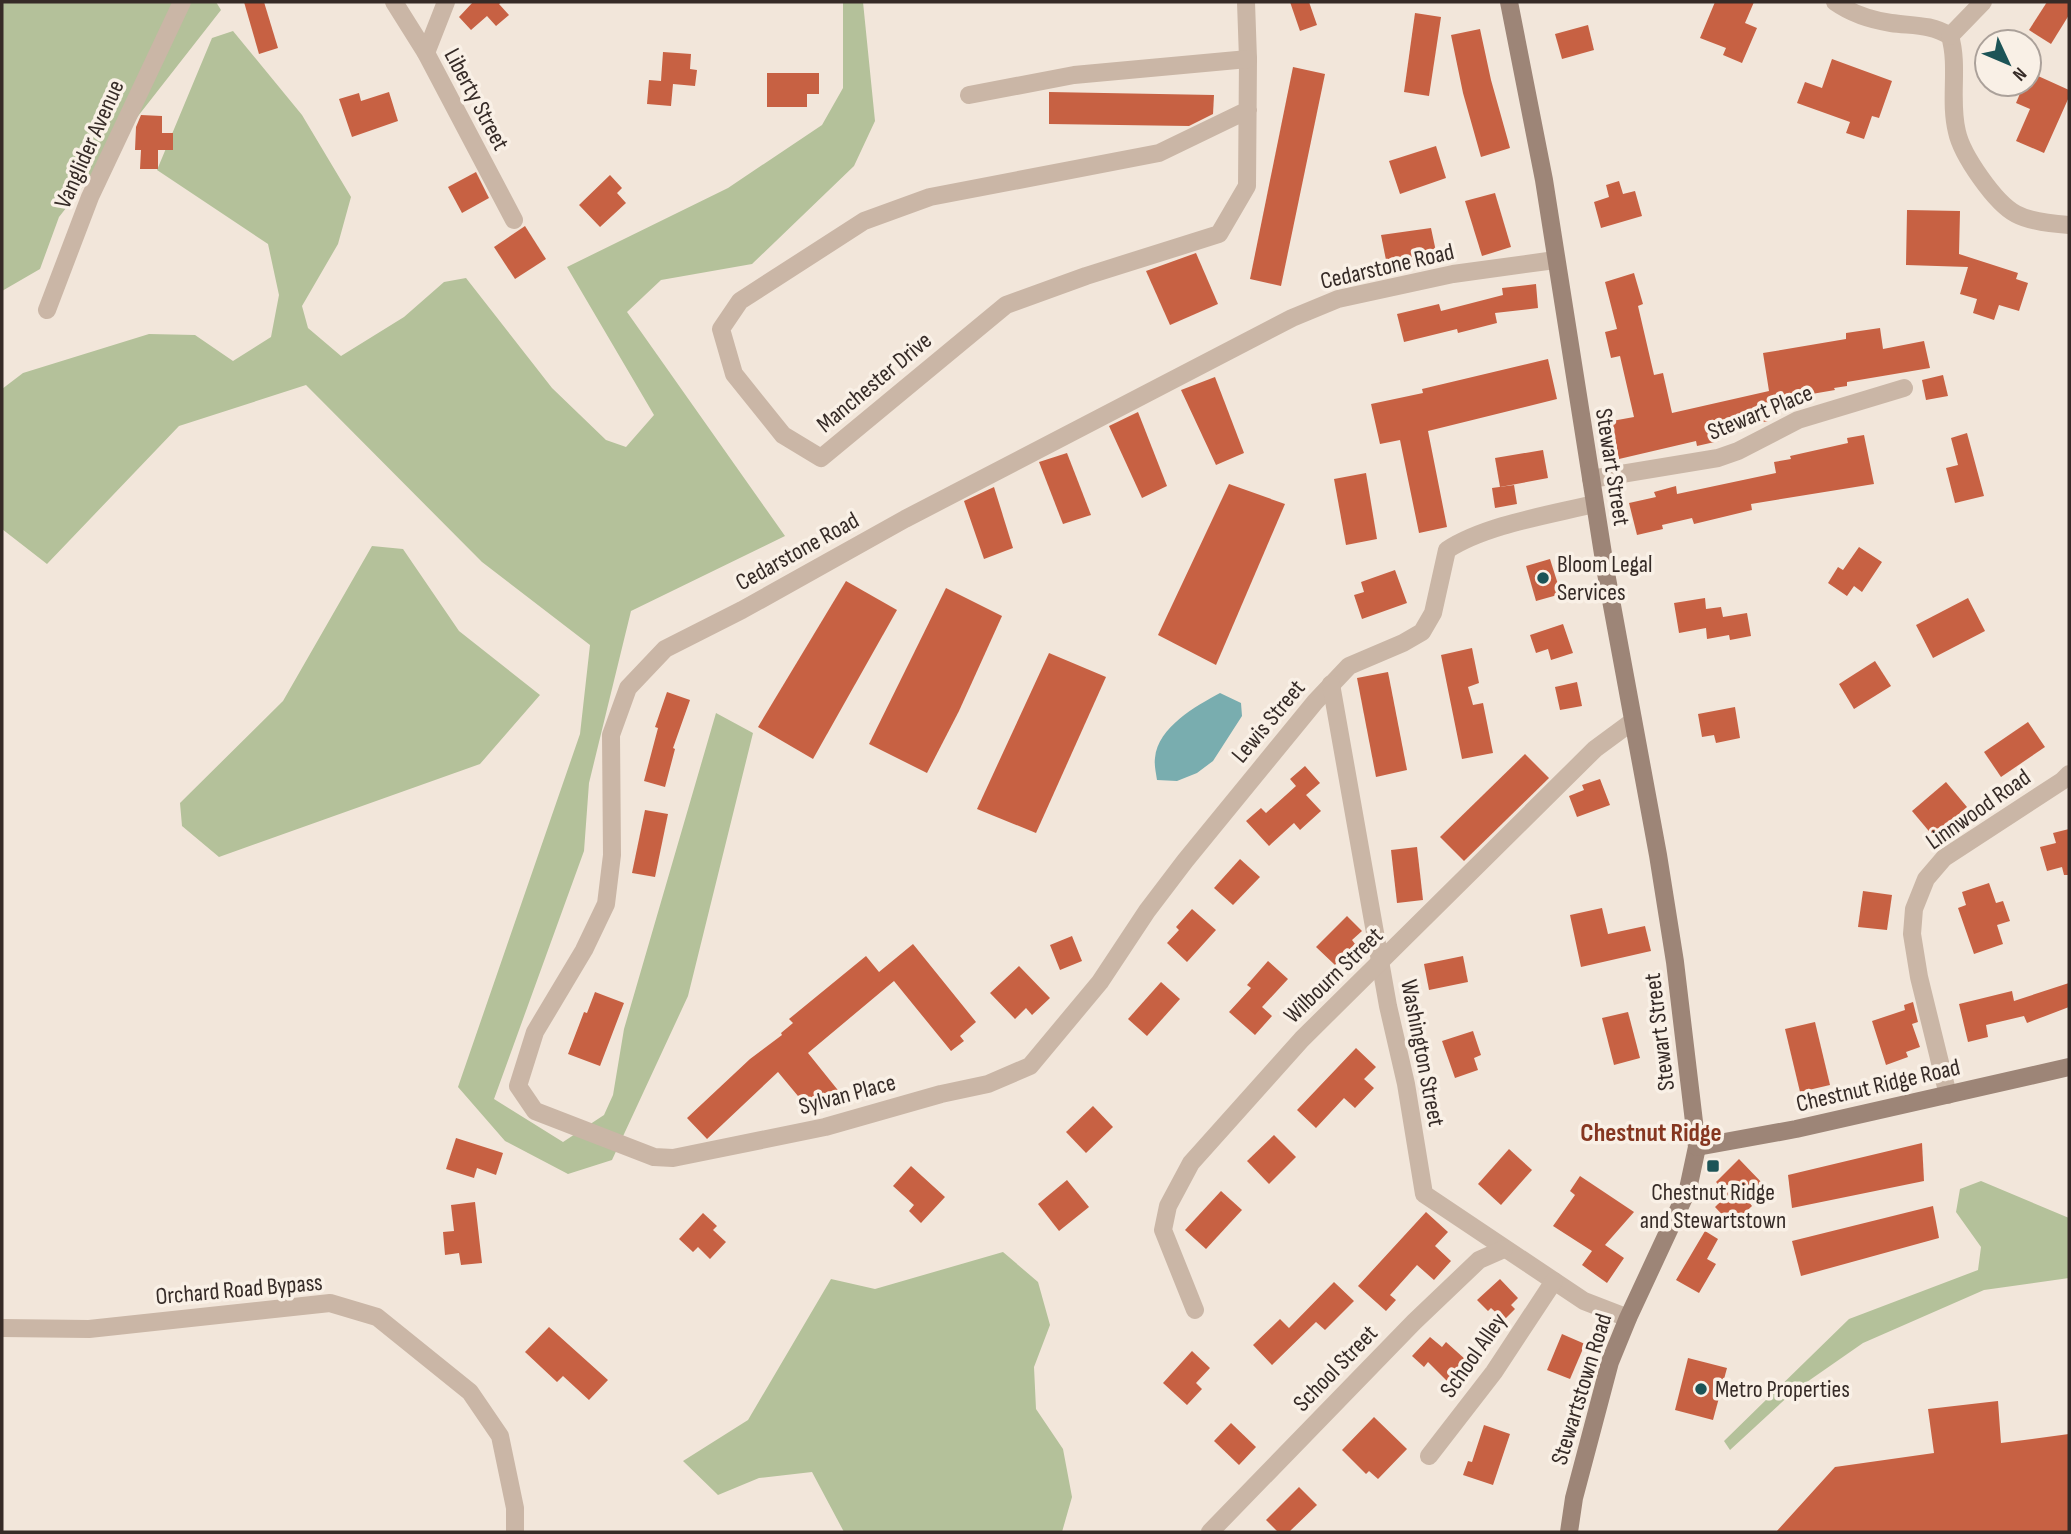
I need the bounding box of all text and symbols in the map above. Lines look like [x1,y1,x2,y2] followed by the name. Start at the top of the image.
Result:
[1973,28,2043,98] north arrow
[438,43,515,155] street label: Liberty Street
[2007,62,2031,85] text: N
[48,75,131,213] street label: Vanglider Avenue
[1317,237,1457,296] street label: Cedarstone Road
[811,326,938,439] street label: Manchester Drive
[1703,378,1817,447] street label: Stewart Place
[1589,406,1636,528] street label: Stewart Street
[731,506,864,597] street label: Cedarstone Road
[1557,550,1653,607] place label: Bloom Legal Services
[1535,570,1551,586] marker: Bloom Legal Services
[1225,674,1311,769] street label: Lewis Street
[1920,763,2036,856] street label: Linnwood Road
[1278,921,1389,1030] street label: Wilbourn Street
[1638,971,1681,1092] street label: Stewart Street
[1394,977,1451,1129] street label: Washington Street
[1793,1053,1963,1118] street label: Chestnut Ridge Road
[795,1068,899,1121] street label: Sylvan Place
[1580,1118,1722,1149] district label: Chestnut Ridge
[1705,1158,1721,1174] marker: Chestnut Ridge and Stewartstown
[1640,1178,1786,1235] place label: Chestnut Ridge and Stewartstown
[154,1268,324,1311] street label: Orchard Road Bypass
[1434,1307,1513,1403] street label: School Alley
[1545,1310,1618,1468] street label: Stewartstown Road
[1287,1319,1384,1418] street label: School Street
[1715,1375,1850,1404] place label: Metro Properties
[1693,1381,1709,1397] marker: Metro Properties

